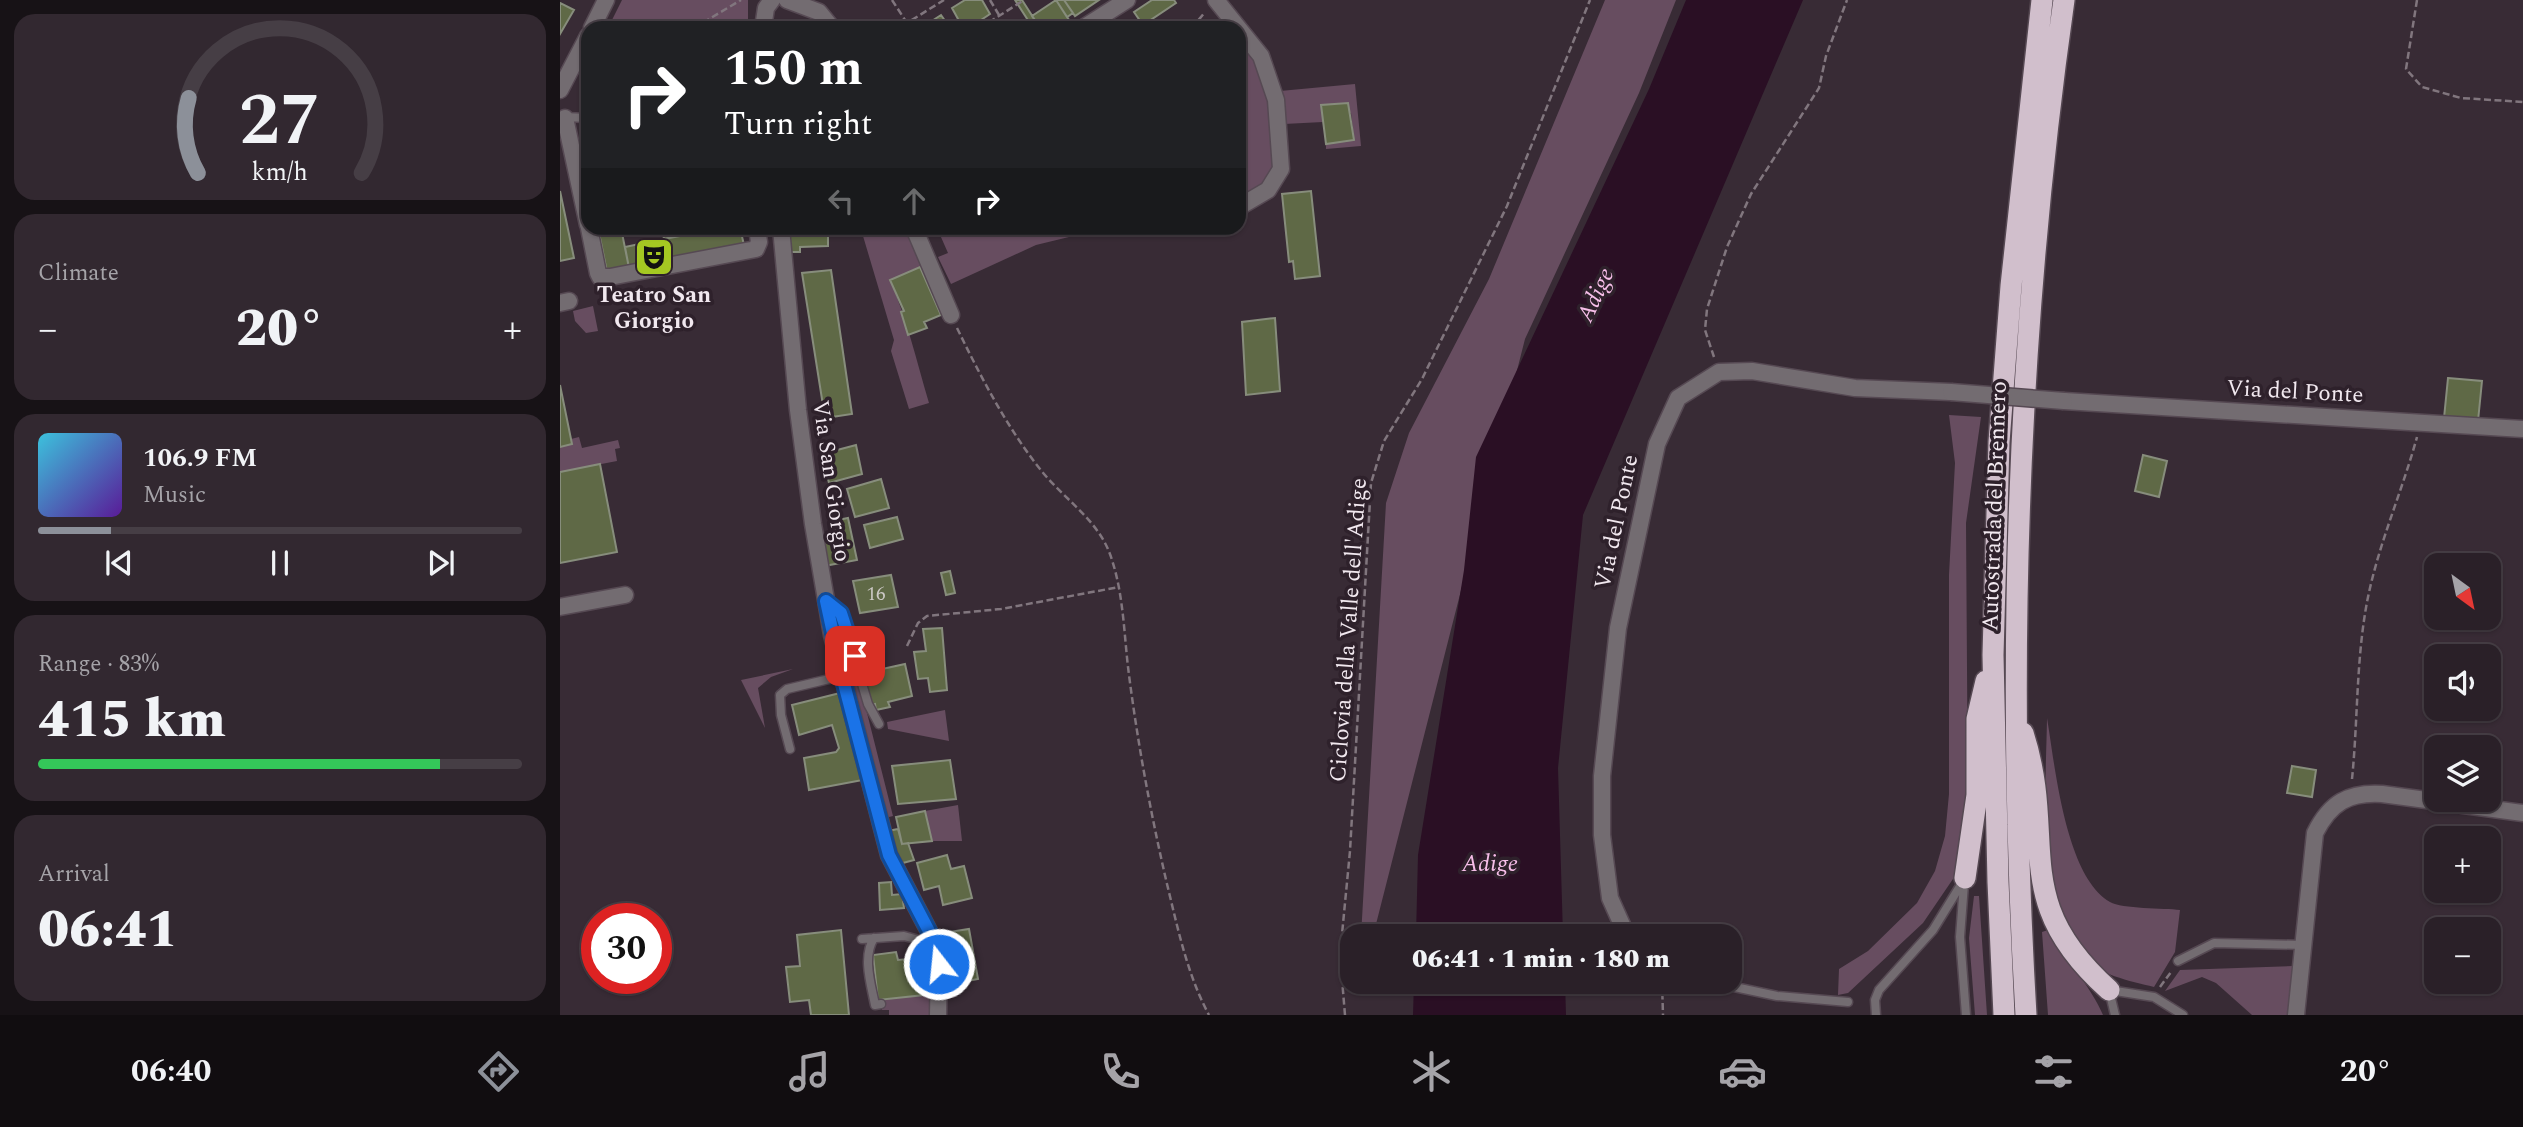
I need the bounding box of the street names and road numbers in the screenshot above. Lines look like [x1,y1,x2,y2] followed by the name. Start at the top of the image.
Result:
[2226,371,2364,413] street label: Via del Ponte
[1973,380,2017,632] street label: Autostrada del Brennero
[802,398,860,564] street label: Via San Giorgio
[1586,451,1648,593] street label: Via del Ponte
[1321,477,1377,783] street label: Ciclovia della Valle dell'Adige

